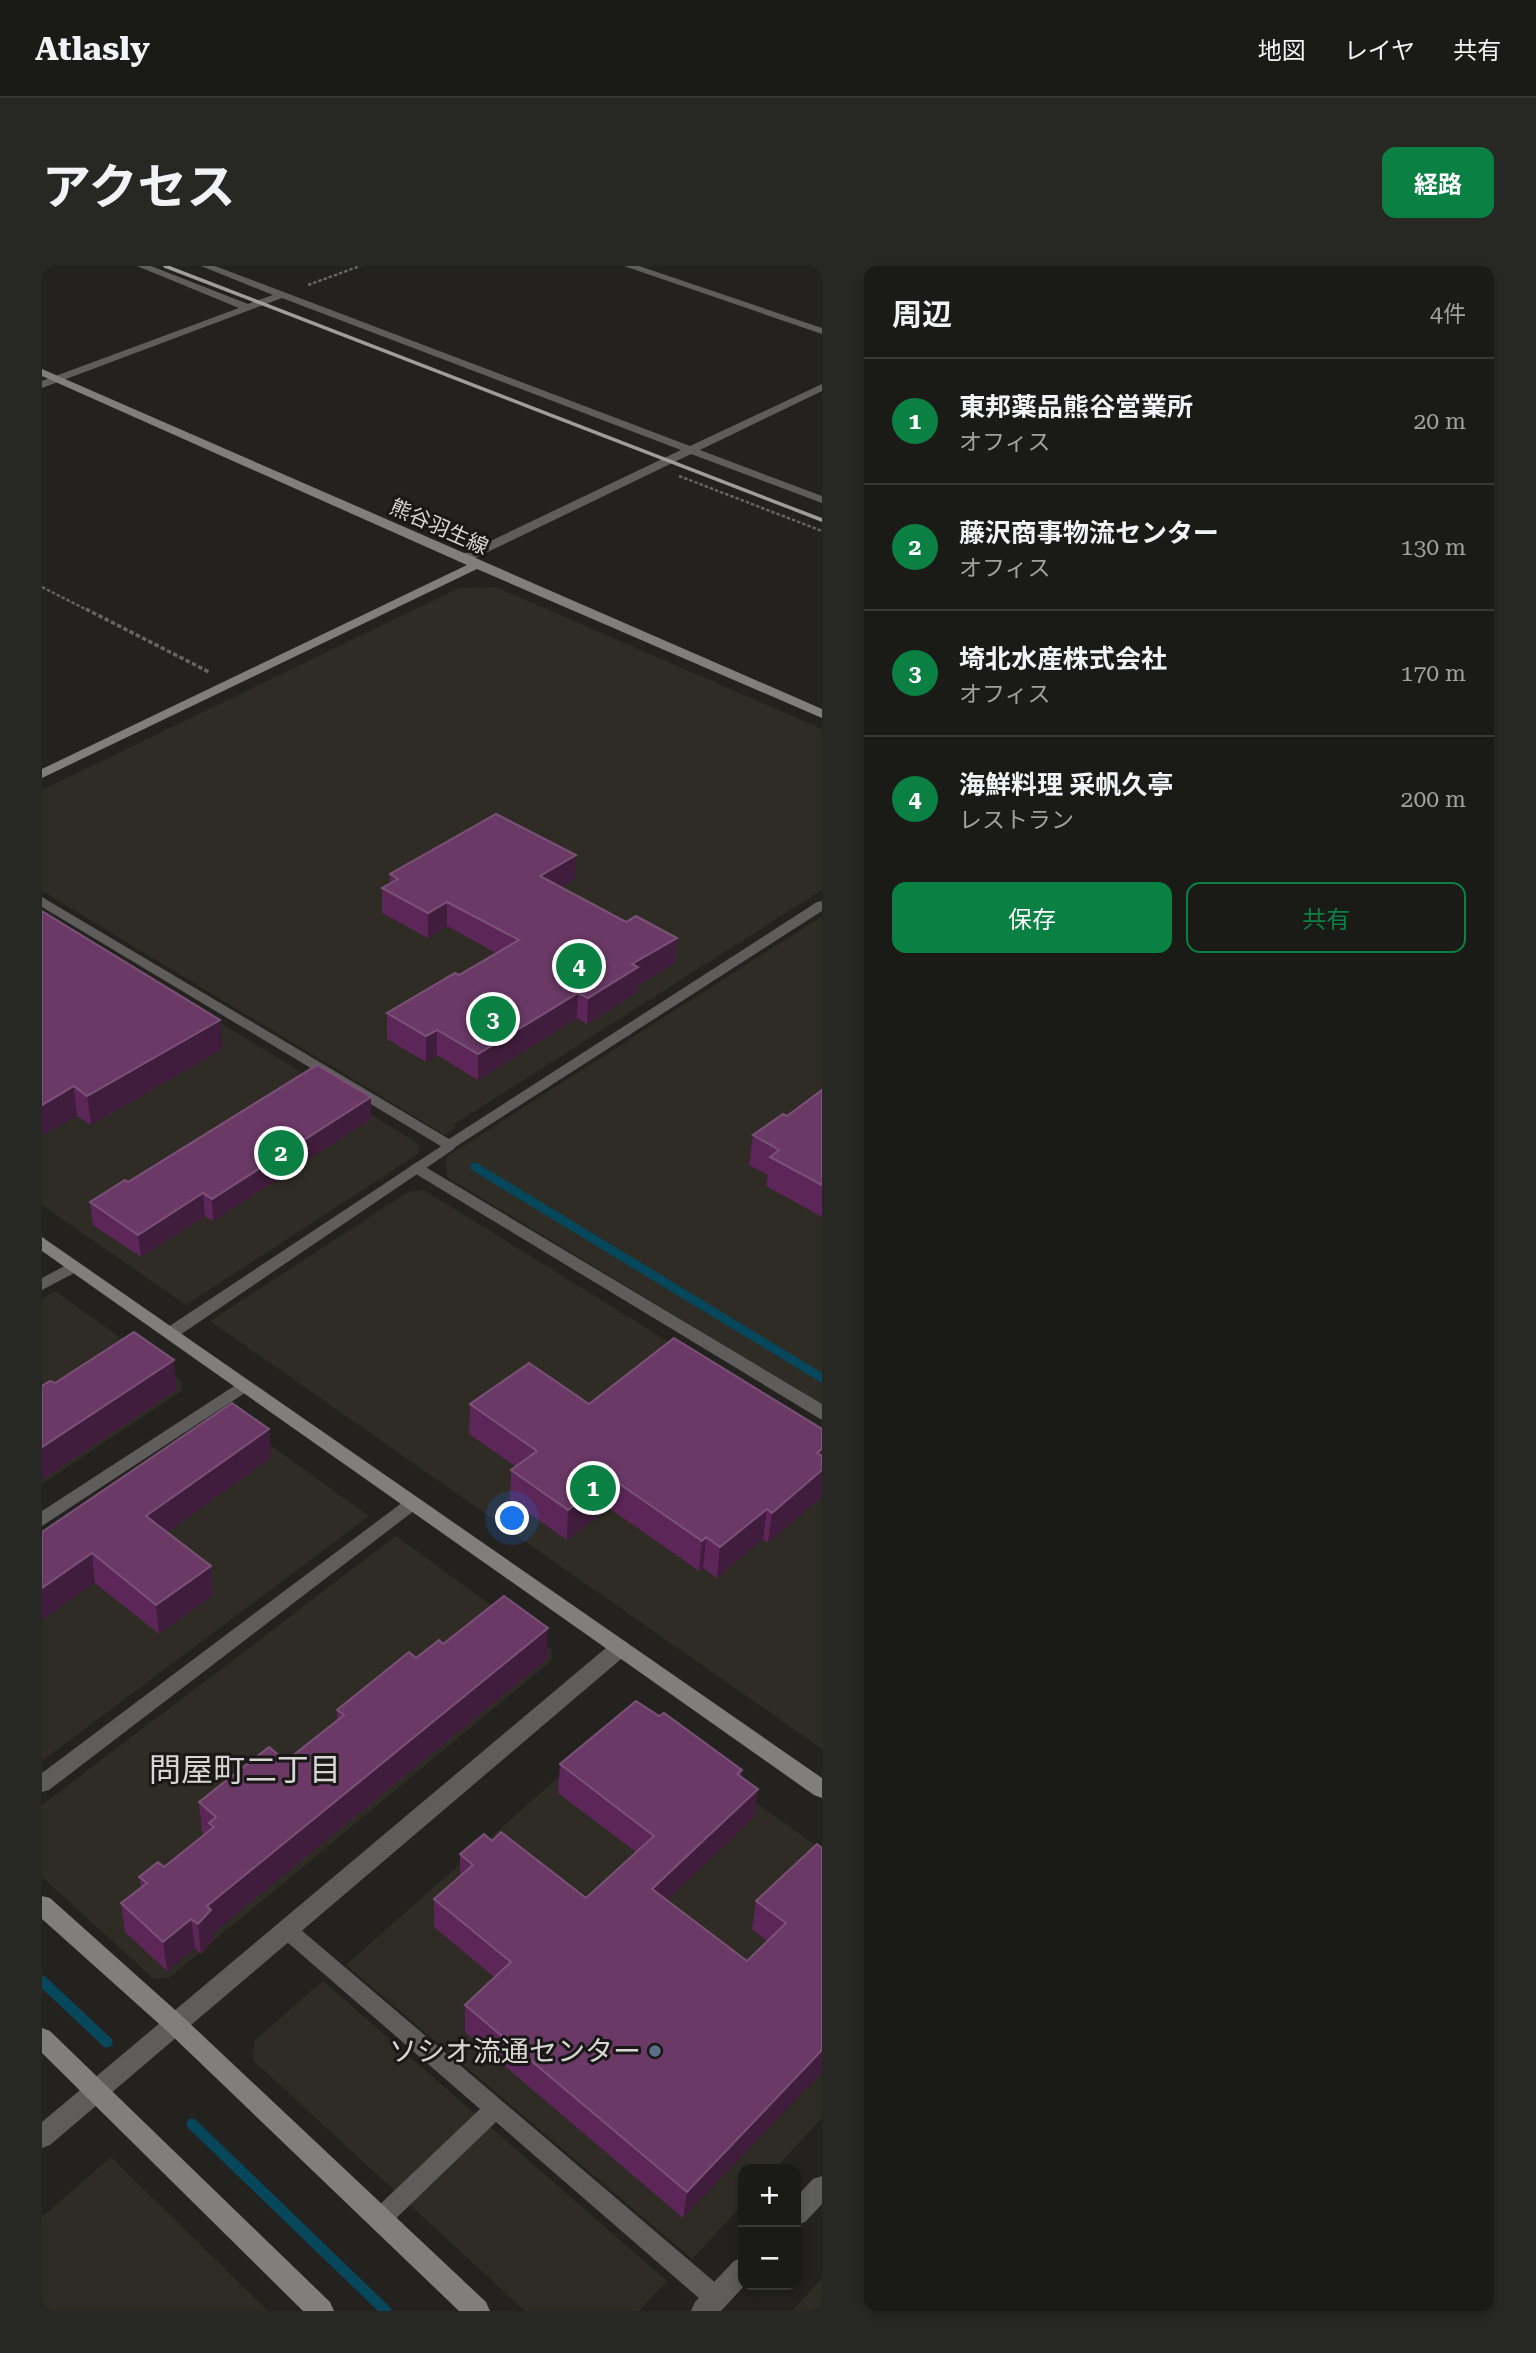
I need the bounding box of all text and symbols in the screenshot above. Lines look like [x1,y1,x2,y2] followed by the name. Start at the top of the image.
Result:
[35,29,150,68] text: Atlasly
[1258,37,1306,65] text: 地図
[1344,37,1415,65] text: レイヤ
[1453,37,1501,65] text: 共有
[1382,147,1494,218] button: 経路
[42,159,236,216] text: アクセス
[892,297,952,332] text: 周辺
[1430,301,1466,328] text: 4件
[959,392,1193,422] text: 東邦薬品熊谷営業所
[909,408,921,435] text: 1
[1413,408,1466,435] text: 20 m
[959,429,1051,456] text: オフィス
[386,495,492,559] street label: 熊谷羽生線
[959,518,1219,548] text: 藤沢商事物流センター
[909,534,921,561] text: 2
[1401,534,1466,561] text: 130 m
[959,555,1051,582] text: オフィス
[959,644,1167,674] text: 埼北水産株式会社
[909,660,921,687] text: 3
[1401,660,1466,687] text: 170 m
[959,681,1051,708] text: オフィス
[959,770,1174,800] text: 海鮮料理 采帆久亭
[909,786,921,813] text: 4
[1401,786,1466,813] text: 200 m
[959,807,1074,834] text: レストラン
[892,882,1172,953] button: 保存
[1186,882,1466,953] button: 共有
[556,940,602,992] pin: 4
[470,993,516,1045] pin: 3
[258,1127,304,1179] pin: 2
[570,1462,616,1514] pin: 1
[495,1501,529,1535] your location
[149,1751,341,1789] district label: 問屋町二丁目
[389,2035,641,2068] place label: ソシオ流通センター
[647,2043,663,2059] marker: ソシオ流通センター
[738,2164,801,2290] map controls
[738,2164,801,2227] button: +
[738,2227,801,2290] button: −

